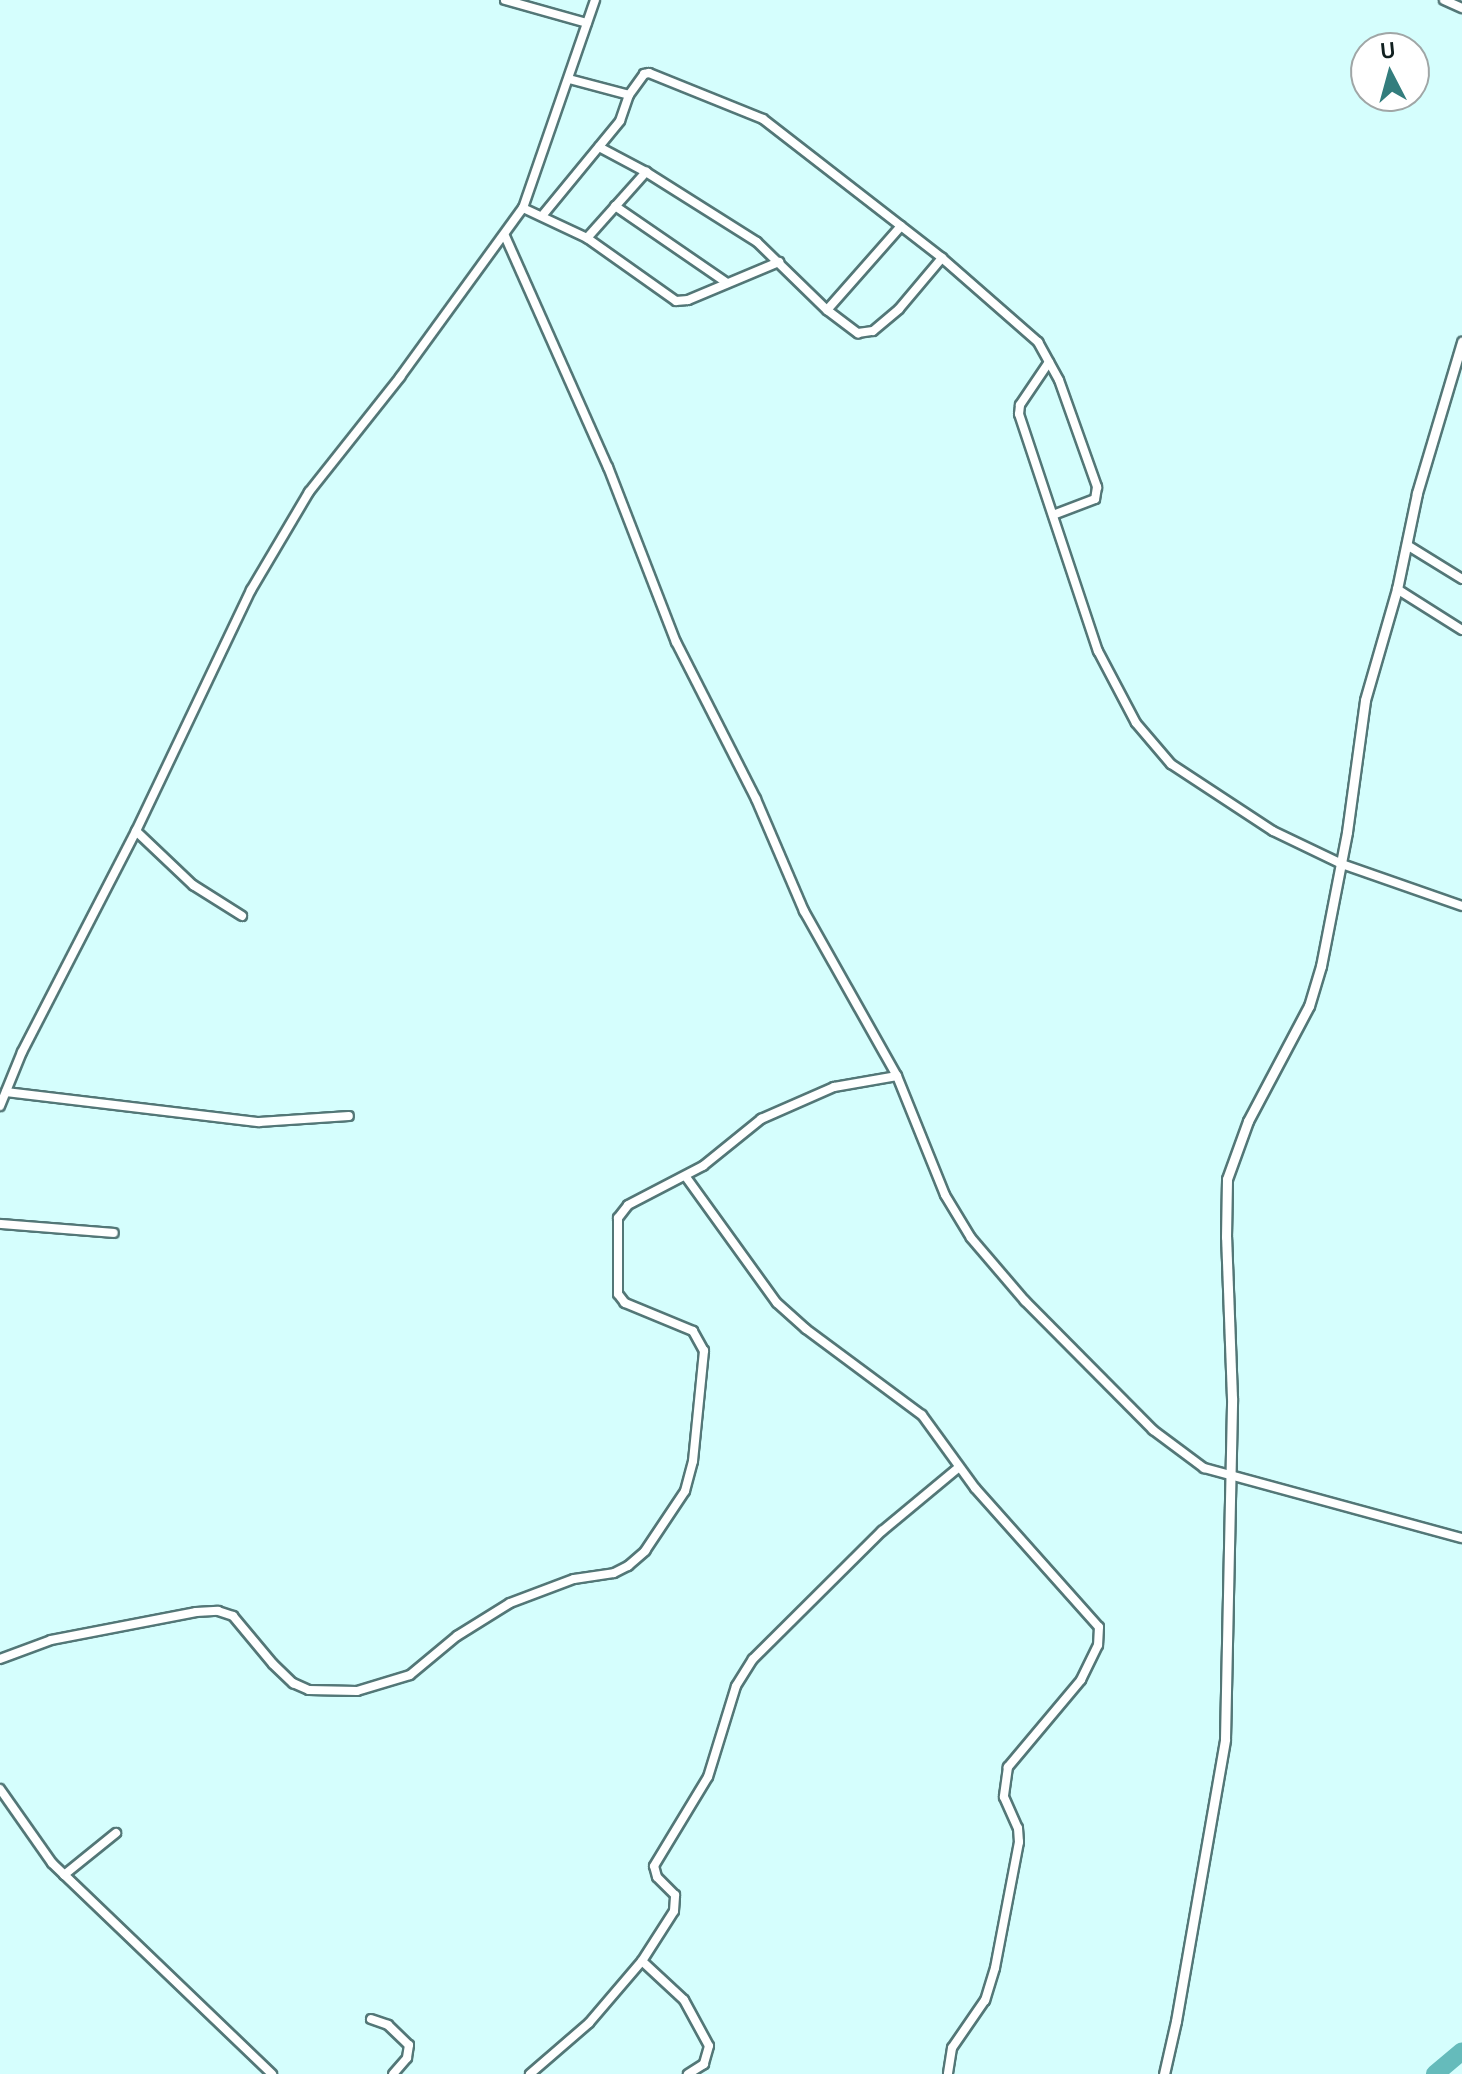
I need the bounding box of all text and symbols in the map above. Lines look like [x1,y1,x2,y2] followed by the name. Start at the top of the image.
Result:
[1350,32,1430,112] north arrow
[1379,35,1397,65] text: U

